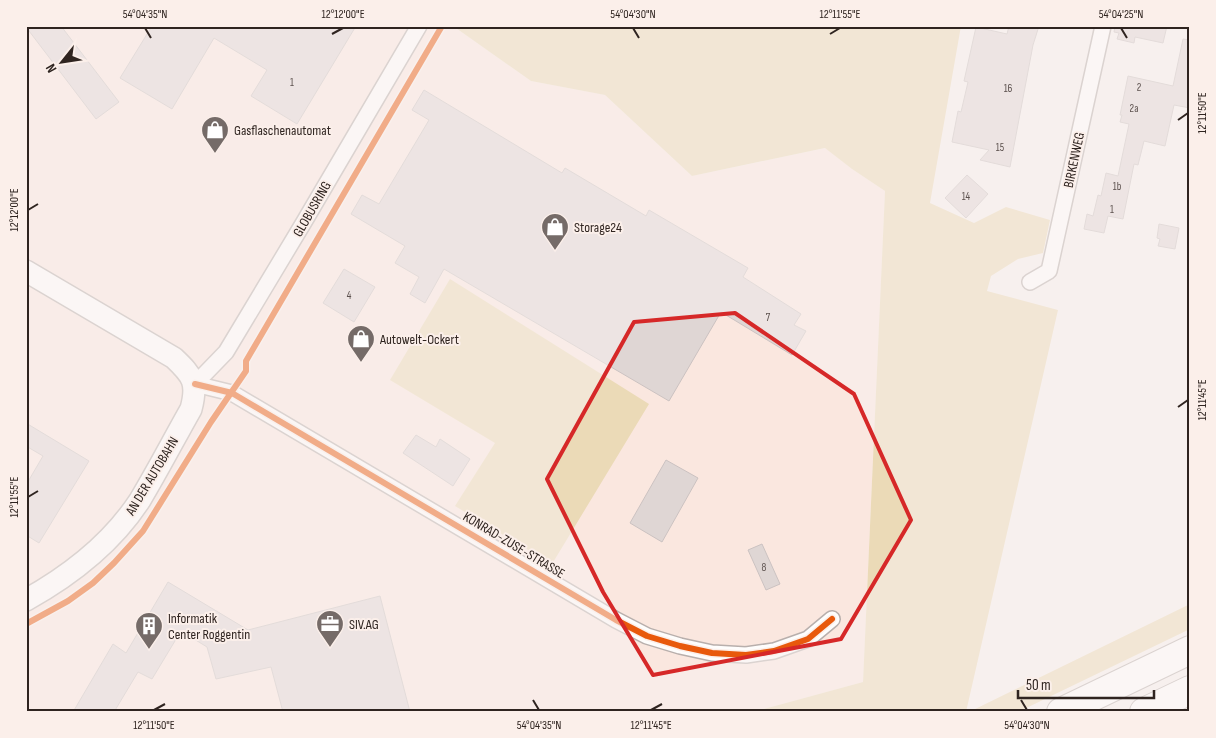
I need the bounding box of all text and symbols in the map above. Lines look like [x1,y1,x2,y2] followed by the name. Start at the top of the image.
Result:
[123,7,167,22] text: 54°04'35"N
[321,7,365,22] text: 12°12'00"E
[610,7,656,22] text: 54°04'30"N
[820,7,861,22] text: 12°11'55"E
[1099,7,1143,22] text: 54°04'25"N
[38,38,88,88] north arrow
[42,61,60,76] text: N
[290,76,294,89] house number: 1
[1137,81,1142,94] house number: 2
[1004,82,1013,95] house number: 16
[1195,92,1210,134] text: 12°11'50"E
[1130,102,1138,115] house number: 2a
[200,115,230,154] shop icon: Gasflaschenautomat
[234,122,331,139] place label: Gasflaschenautomat
[1060,131,1088,189] street label: BIRKENWEG
[996,141,1004,154] house number: 15
[289,178,335,240] street label: GLOBUSRING
[1113,180,1122,193] house number: 1b
[7,188,22,232] text: 12°12'00"E
[962,190,971,203] house number: 14
[1110,203,1114,216] house number: 1
[540,212,570,251] shop icon: Storage24
[574,219,622,236] place label: Storage24
[347,289,352,302] house number: 4
[766,311,771,324] house number: 7
[346,324,376,363] shop icon: Autowelt-Ockert
[379,331,459,348] place label: Autowelt-Ockert
[1195,379,1210,421] text: 12°11'45"E
[121,434,182,519] street label: AN DER AUTOBAHN
[7,476,22,517] text: 12°11'55"E
[460,508,568,582] street label: KONRAD-ZUSE-STRASSE
[762,561,767,574] house number: 8
[315,609,345,648] office icon: SIV.AG
[168,610,250,643] place label: Informatik Center Roggentin
[134,611,164,650] building icon: Informatik Center Roggentin
[349,616,379,633] place label: SIV.AG
[1018,668,1155,700] scale bar
[1026,676,1051,695] text: 50 m
[133,718,175,733] text: 12°11'50"E
[517,718,561,733] text: 54°04'35"N
[630,718,672,733] text: 12°11'45"E
[1004,718,1050,733] text: 54°04'30"N

